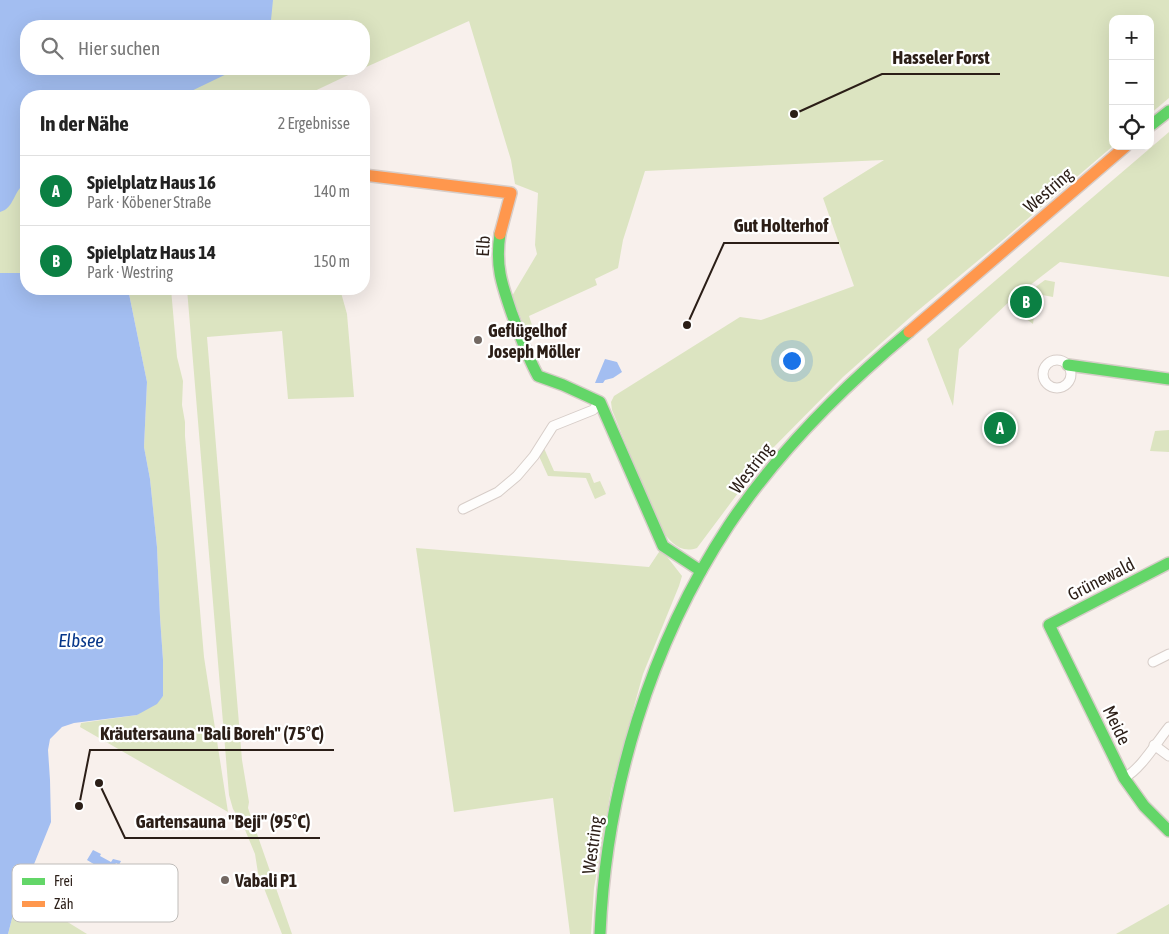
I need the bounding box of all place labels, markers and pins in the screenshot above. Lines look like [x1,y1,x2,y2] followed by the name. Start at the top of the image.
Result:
[882,40,1000,74] callout: Hasseler Forst
[724,209,839,243] callout: Gut Holterhof
[1010,283,1042,321] pin: B
[487,320,581,362] place label: Geflügelhof Joseph Möller
[472,334,484,346] marker: Geflügelhof Joseph Möller
[984,409,1016,447] pin: A
[90,716,334,750] callout: Kräutersauna "Bali Boreh" (75°C)
[125,804,320,838] callout: Gartensauna "Beji" (95°C)
[234,870,297,891] place label: Vabali P1
[219,874,231,886] marker: Vabali P1

